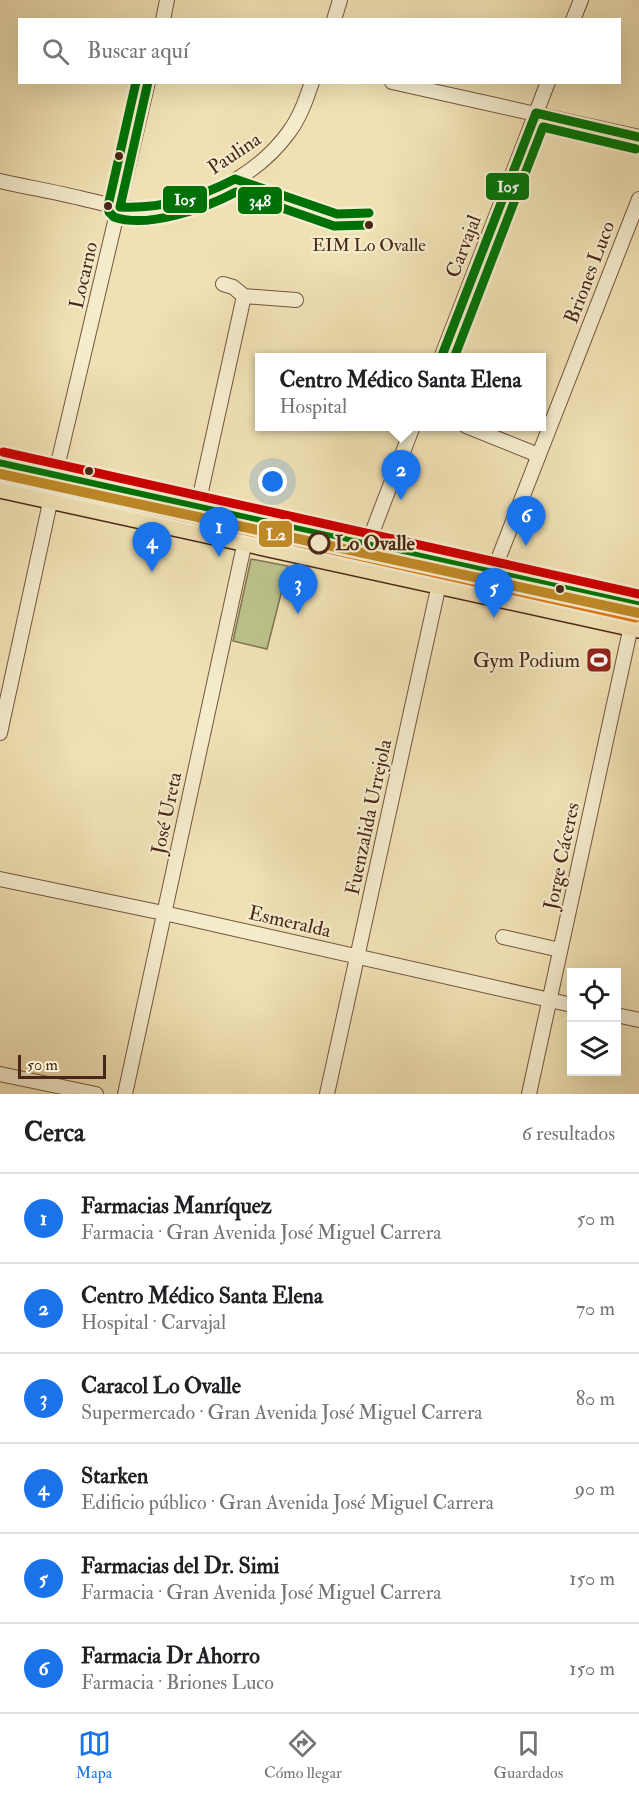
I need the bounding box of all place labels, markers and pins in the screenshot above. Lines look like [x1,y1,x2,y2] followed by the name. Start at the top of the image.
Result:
[113,150,125,162] unlabelled marker
[102,200,114,212] unlabelled marker
[363,219,375,231] marker: EIM Lo Ovalle
[312,234,426,257] place label: EIM Lo Ovalle
[382,450,420,500] pin: 2
[83,465,95,477] unlabelled marker
[506,496,546,546] pin: 6
[200,508,238,557] pin: 1
[132,522,172,572] pin: 4
[335,531,416,556] place label: Lo Ovalle
[308,532,330,554] marker: Lo Ovalle
[278,564,318,614] pin: 3
[474,568,514,618] pin: 5
[554,583,566,595] unlabelled marker
[584,645,614,675] sports icon: Gym Podium
[473,648,580,673] place label: Gym Podium

